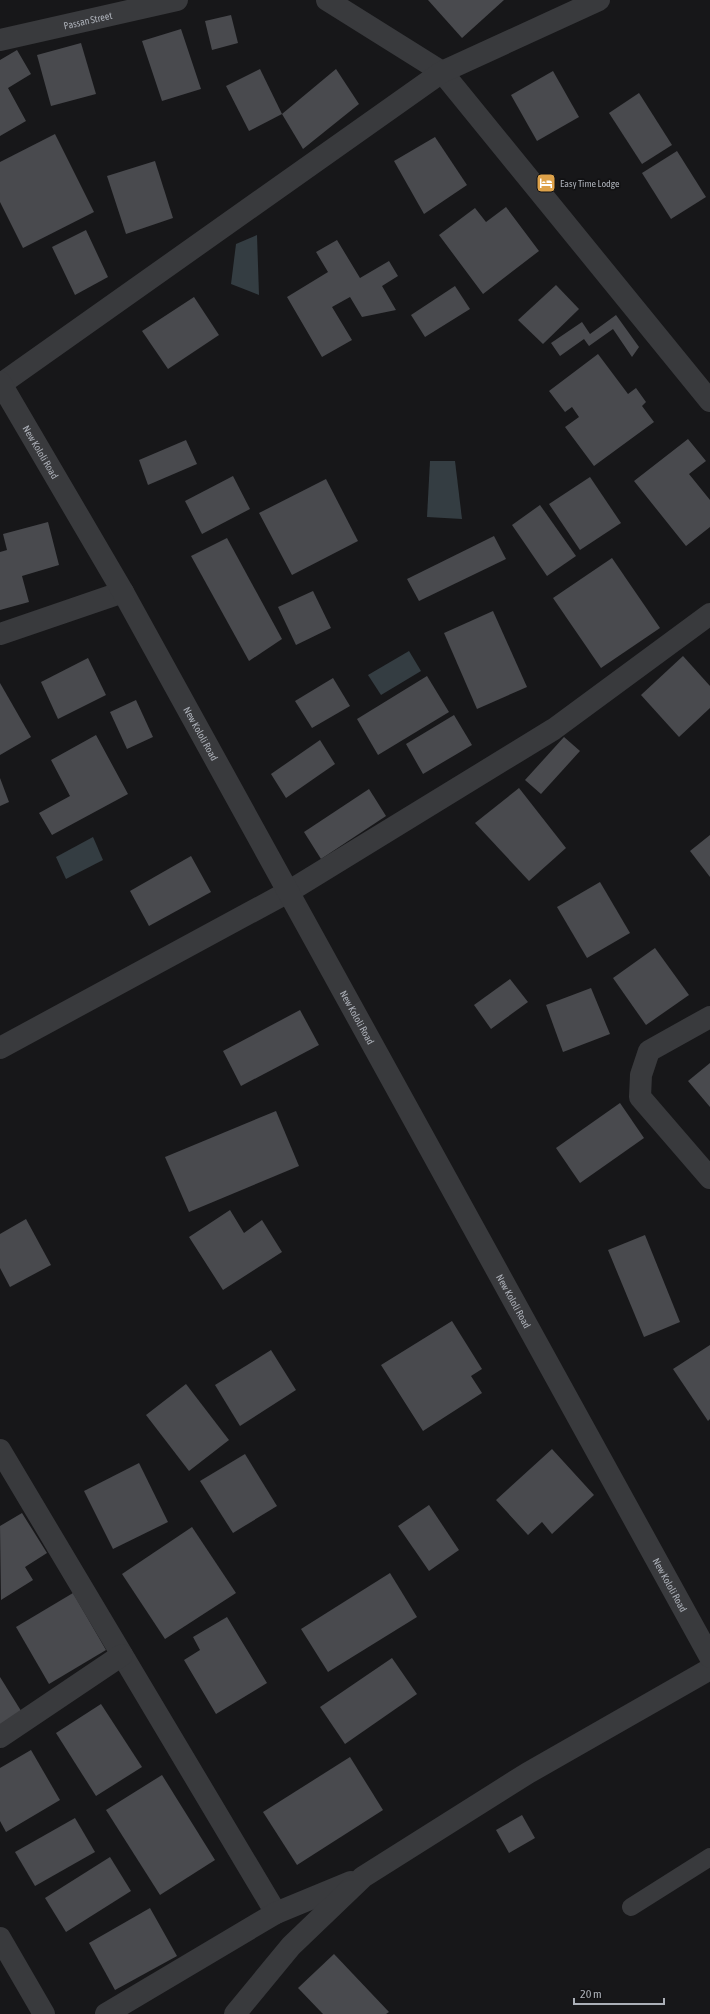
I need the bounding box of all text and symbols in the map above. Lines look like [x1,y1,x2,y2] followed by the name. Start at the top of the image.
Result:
[63,9,113,31] street label: Passan Street
[535,172,557,194] hotel icon: Easy Time Lodge
[560,178,620,189] place label: Easy Time Lodge
[21,423,61,481] street label: New Kololi Road
[182,705,220,763] street label: New Kololi Road
[338,988,377,1046] street label: New Kololi Road
[495,1272,533,1330] street label: New Kololi Road
[651,1556,690,1614] street label: New Kololi Road
[574,1980,664,2006] scale bar
[580,1987,602,2001] text: 20 m

